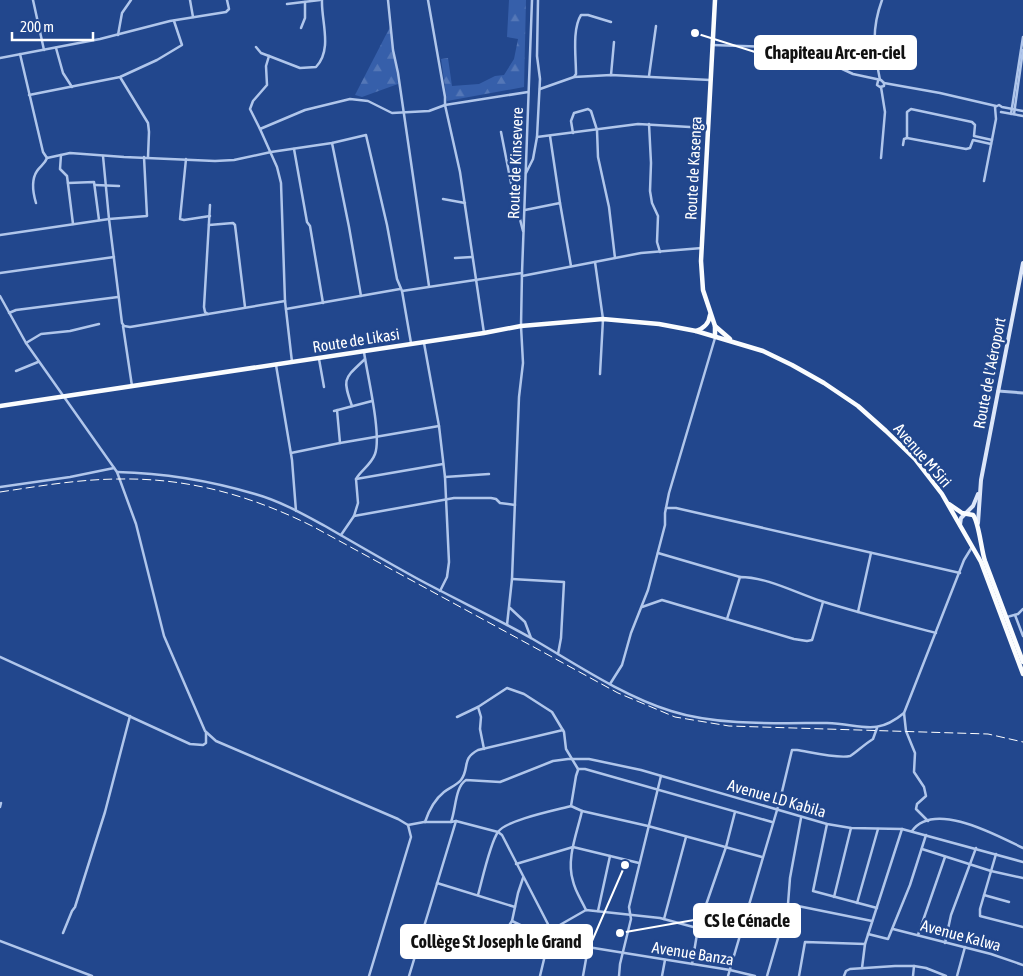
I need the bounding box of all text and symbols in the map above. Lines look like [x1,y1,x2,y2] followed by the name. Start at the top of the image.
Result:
[12,10,94,42] scale bar
[20,18,54,35] text: 200 m
[755,36,916,69] callout: Chapiteau Arc-en-ciel
[764,42,906,63] text: Chapiteau Arc-en-ciel
[504,107,526,219] street label: Route de Kinsevere
[681,116,706,220] street label: Route de Kasenga
[969,316,1010,430] street label: Route de l'Aéroport
[311,324,401,356] street label: Route de Likasi
[890,419,956,491] street label: Avenue M'Siri
[726,775,828,821] street label: Avenue LD Kabila
[694,904,800,937] callout: CS le Cénacle
[704,910,790,931] text: CS le Cénacle
[919,916,1003,954] street label: Avenue Kalwa
[401,925,592,958] callout: Collège St Joseph le Grand
[410,931,582,952] text: Collège St Joseph le Grand
[651,938,735,968] street label: Avenue Banza

